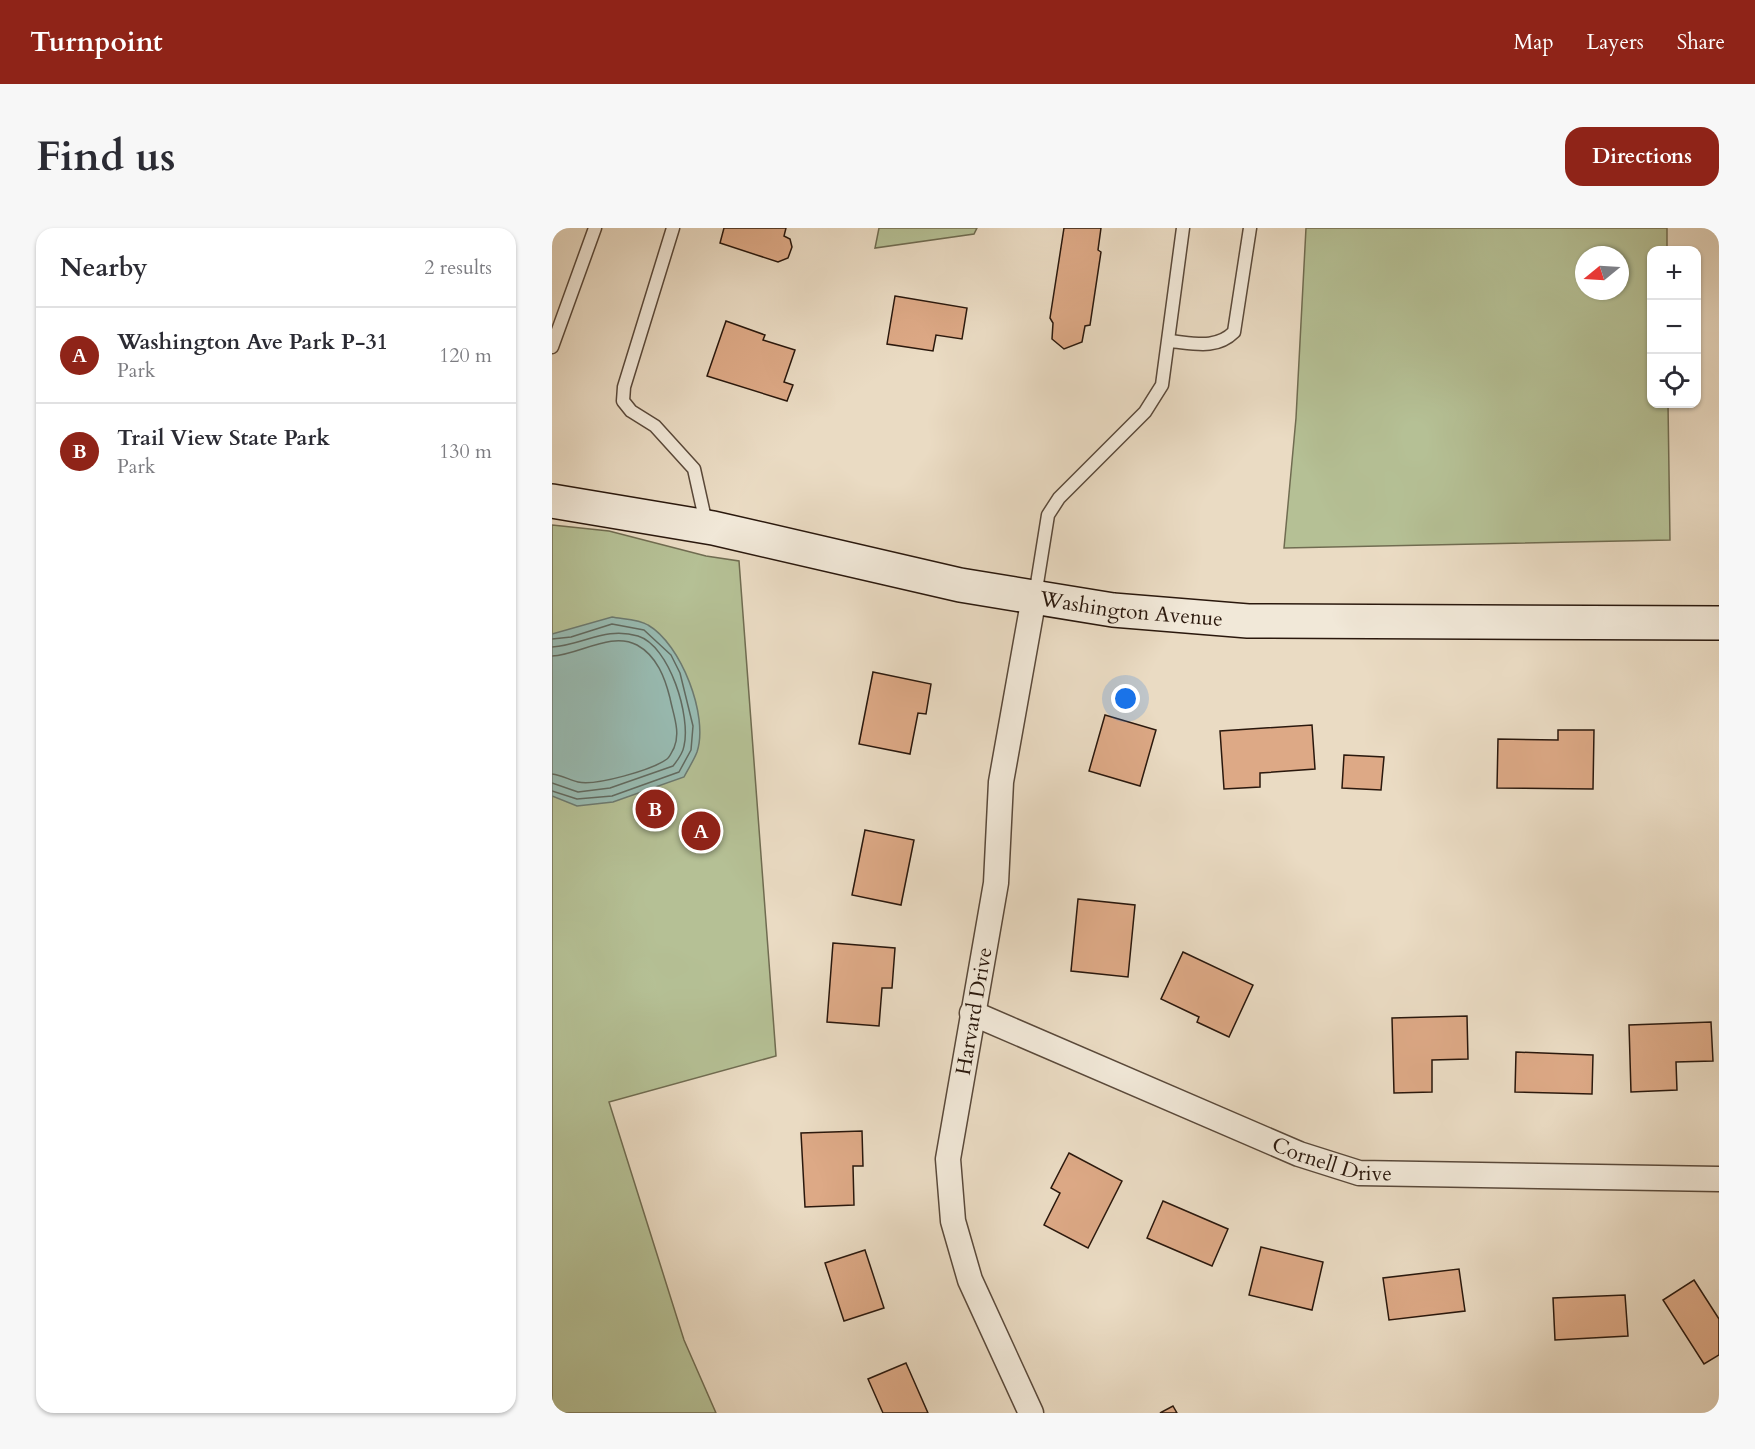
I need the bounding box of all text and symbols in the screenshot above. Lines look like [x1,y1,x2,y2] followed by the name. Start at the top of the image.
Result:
[30,23,163,61] text: Turnpoint
[1514,28,1554,57] text: Map
[1587,28,1644,57] text: Layers
[1677,28,1725,57] text: Share
[1565,127,1719,186] button: Directions
[36,128,176,185] text: Find us
[1575,246,1629,300] north arrow
[1647,246,1701,408] map controls
[1647,246,1701,300] button: +
[60,250,148,285] text: Nearby
[424,254,492,281] text: 2 results
[1647,300,1701,354] button: −
[117,327,388,357] text: Washington Ave Park P-31
[72,342,87,369] text: A
[439,342,492,369] text: 120 m
[1647,354,1701,408] button: locate
[117,357,155,384] text: Park
[117,423,330,453] text: Trail View State Park
[72,438,87,465] text: B
[439,438,492,465] text: 130 m
[117,453,155,480] text: Park
[1037,584,1224,634] street label: Washington Avenue
[1111,684,1140,713] your location
[636,786,674,832] pin: B
[682,808,720,854] pin: A
[949,945,1000,1077] street label: Harvard Drive
[1267,1130,1392,1189] street label: Cornell Drive

